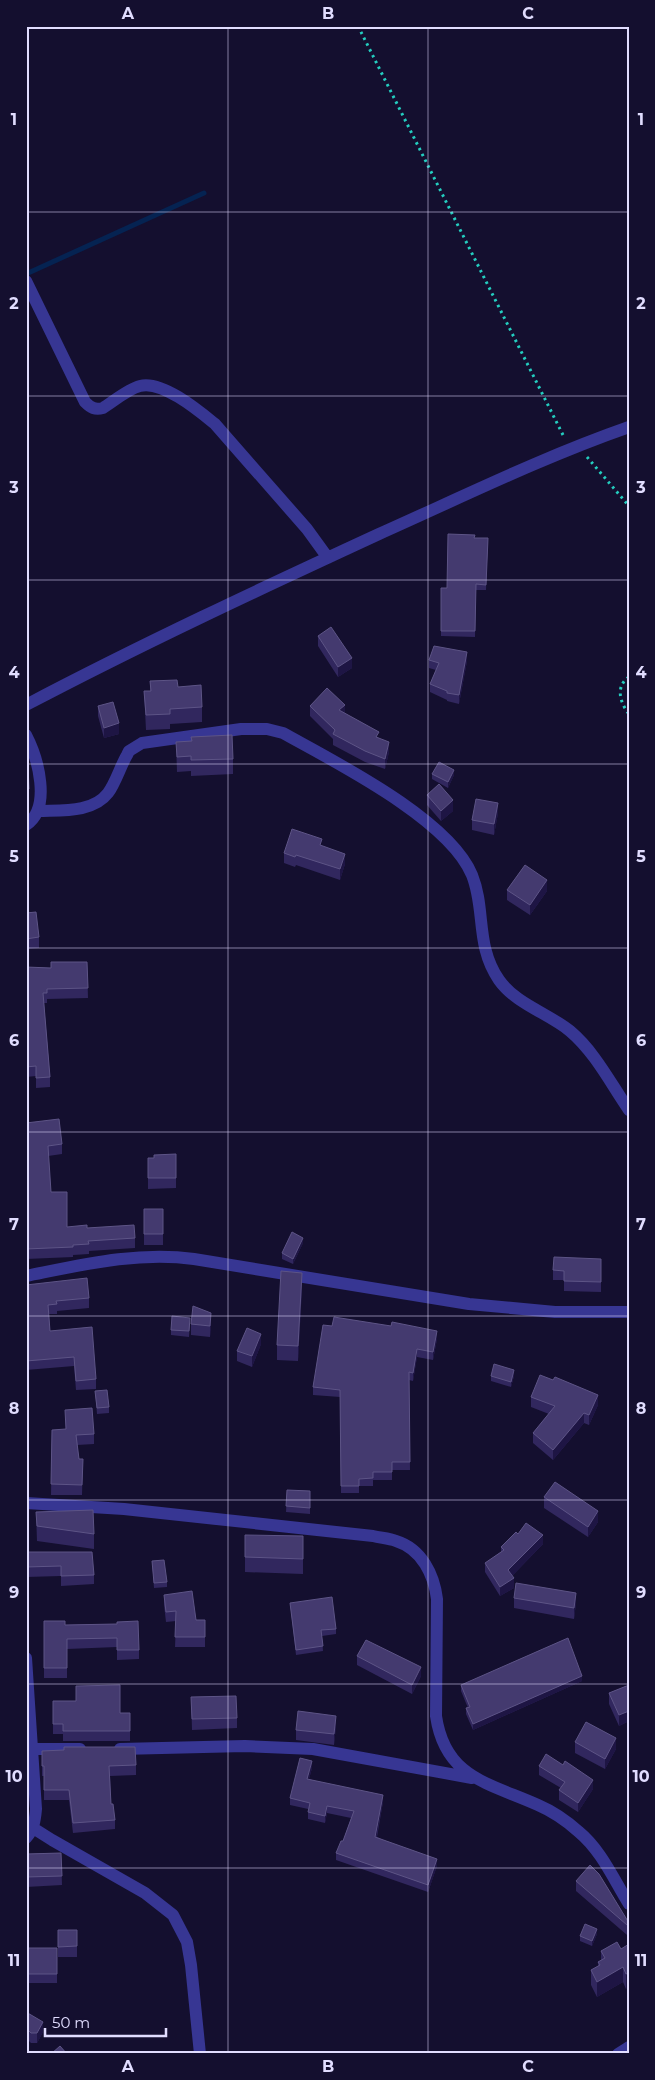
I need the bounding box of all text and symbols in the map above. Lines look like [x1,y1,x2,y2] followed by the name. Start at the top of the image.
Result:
[121,4,135,23] text: A
[322,4,334,23] text: B
[522,4,534,23] text: C
[11,110,17,129] text: 1
[638,110,644,129] text: 1
[9,294,19,313] text: 2
[636,294,646,313] text: 2
[8,478,19,497] text: 3
[635,478,646,497] text: 3
[8,663,20,682] text: 4
[635,663,647,682] text: 4
[9,847,19,866] text: 5
[636,847,646,866] text: 5
[9,1031,19,1050] text: 6
[636,1031,646,1050] text: 6
[9,1215,19,1234] text: 7
[636,1215,646,1234] text: 7
[9,1399,19,1418] text: 8
[636,1399,646,1418] text: 8
[9,1583,19,1602] text: 9
[636,1583,646,1602] text: 9
[5,1767,23,1786] text: 10
[632,1767,650,1786] text: 10
[8,1951,20,1970] text: 11
[635,1951,647,1970] text: 11
[45,2005,166,2037] scale bar
[52,2013,90,2032] text: 50 m
[121,2057,135,2076] text: A
[322,2057,334,2076] text: B
[522,2057,534,2076] text: C

